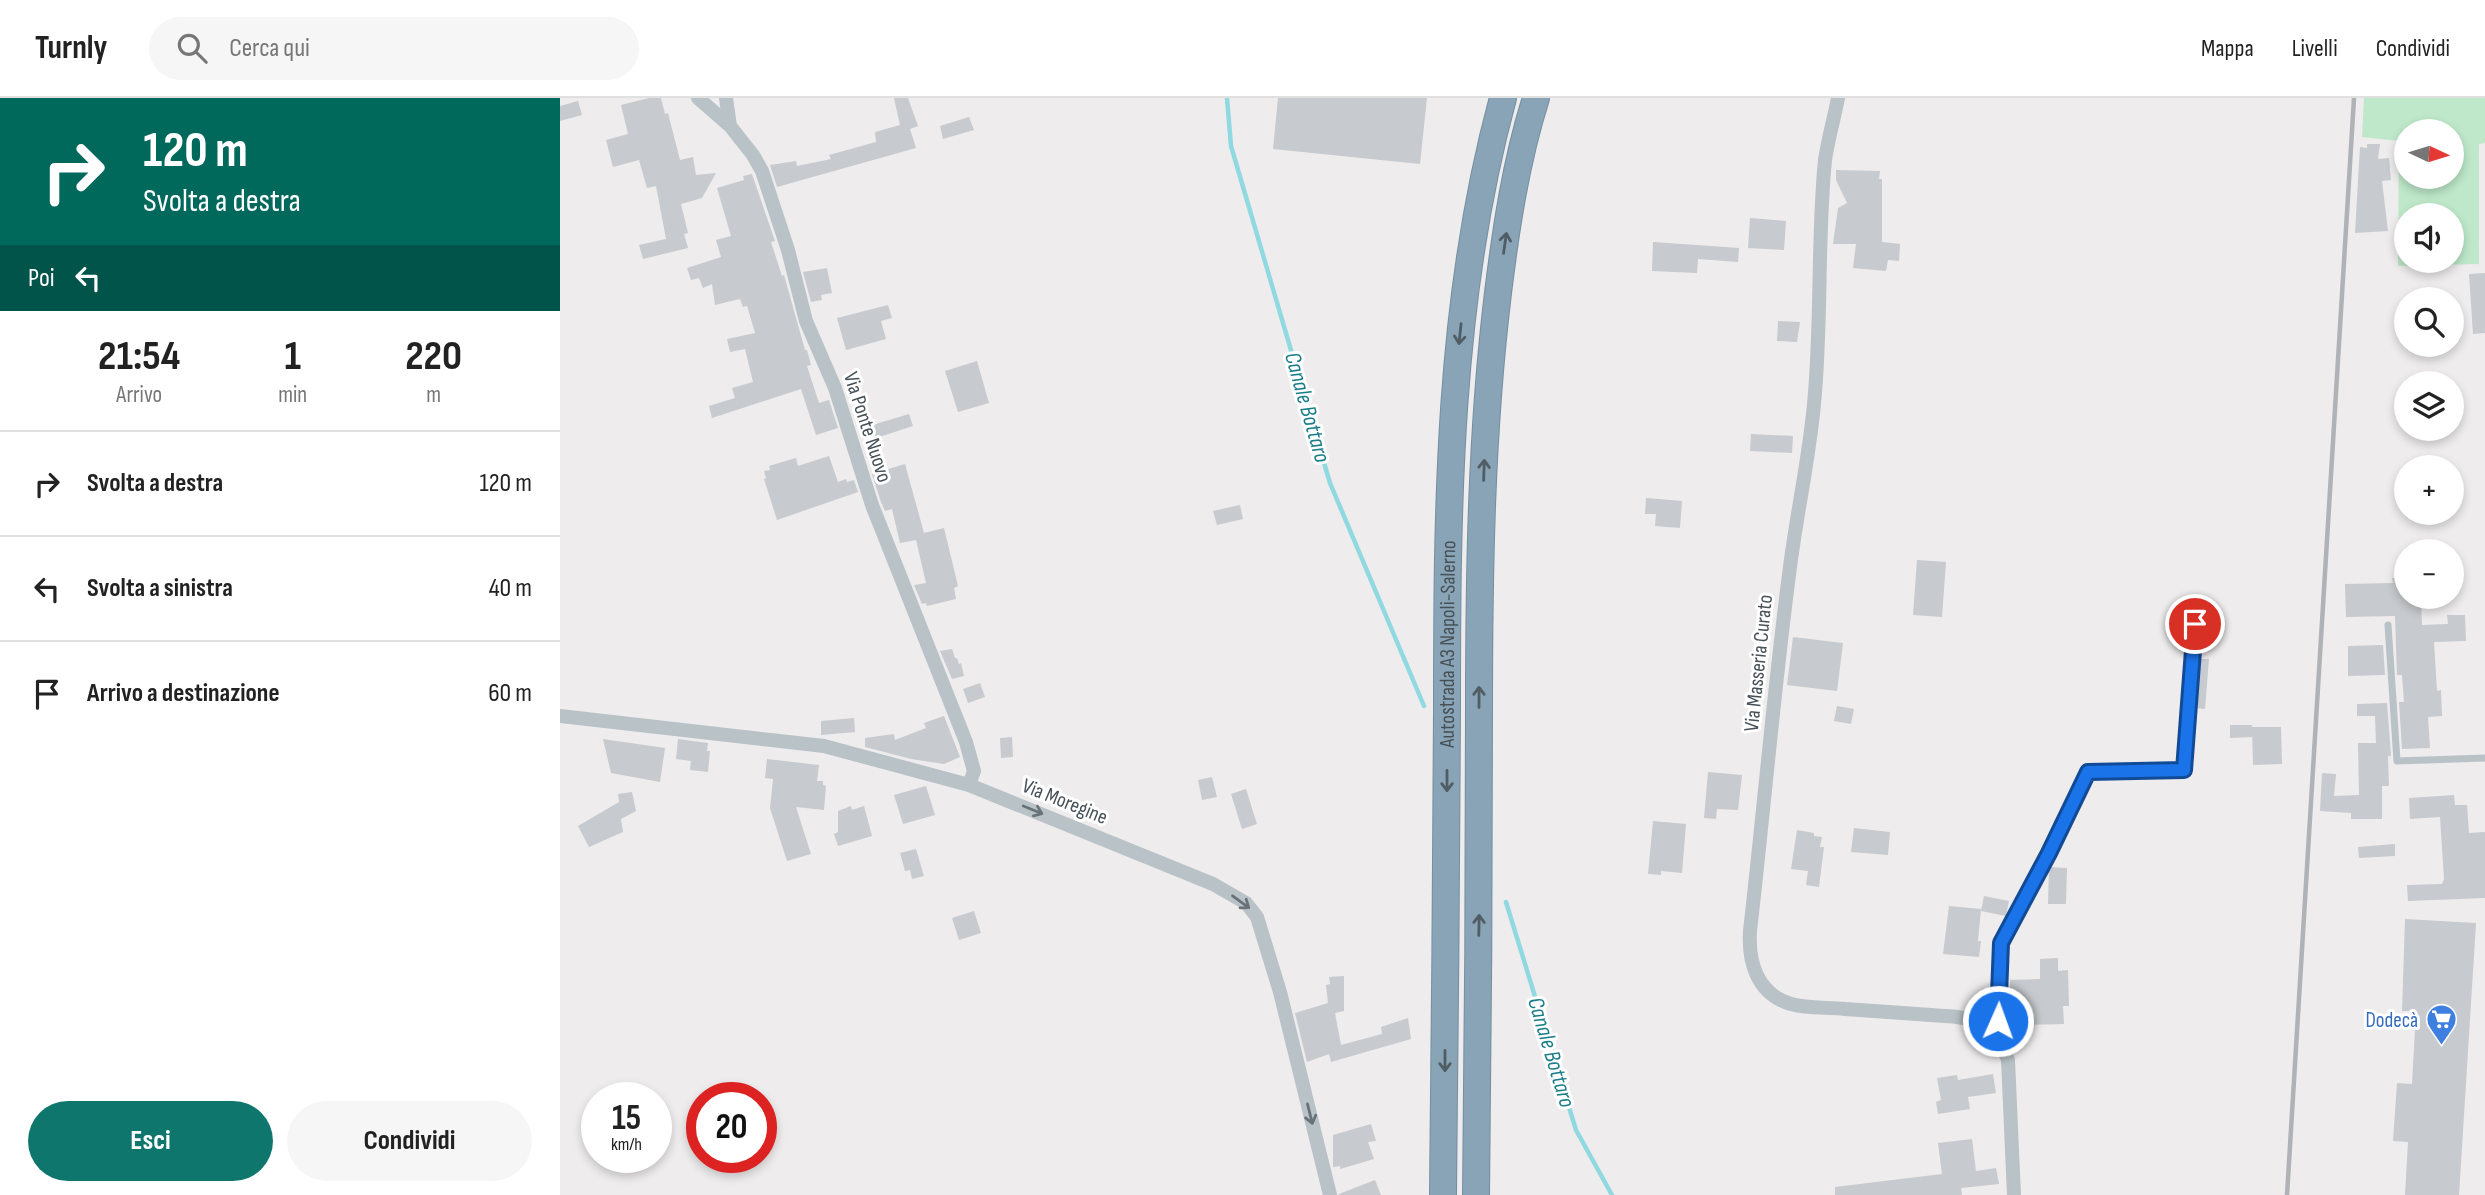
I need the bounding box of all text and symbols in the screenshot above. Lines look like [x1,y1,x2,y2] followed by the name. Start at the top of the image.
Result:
[149,17,639,80] search box
[35,28,107,68] text: Turnly
[173,29,211,67] icon: search
[229,33,310,64] text: Cerca qui
[2201,34,2254,63] text: Mappa
[2292,34,2338,63] text: Livelli
[2376,34,2450,63] text: Condividi
[2394,119,2464,189] north arrow
[2394,119,2464,609] map controls
[143,122,248,181] text: 120 m
[28,126,119,217] icon: right
[143,182,301,221] text: Svolta a destra
[2394,203,2464,273] button: sound
[1498,233,1511,255] one-way arrow
[69,259,107,297] icon: left
[28,263,55,294] text: Poi
[2394,287,2464,357] button: search
[1454,322,1467,344] one-way arrow
[98,331,180,382] text: 21:54
[285,331,301,382] text: 1
[405,331,462,382] text: 220
[1278,349,1336,466] water label: Canale Bottaro
[838,369,897,485] street label: Via Ponte Nuovo
[2394,371,2464,441] button: layers
[116,381,162,409] text: Arrivo
[278,381,307,409] text: min
[426,381,441,409] text: m
[2394,455,2464,525] button: +
[1477,459,1490,482] one-way arrow
[28,465,66,503] icon: right
[87,468,223,499] text: Svolta a destra
[479,468,532,499] text: 120 m
[2394,539,2464,609] button: −
[1435,540,1461,749] street label: Autostrada A3 Napoli-Salerno
[28,570,66,608] icon: left
[87,573,233,604] text: Svolta a sinistra
[489,573,532,604] text: 40 m
[1739,593,1778,733] street label: Via Masseria Curato
[2165,594,2225,654] pin
[2176,605,2214,643] icon: arrive
[28,675,66,713] icon: arrive
[87,678,280,709] text: Arrivo a destinazione
[488,678,532,709] text: 60 m
[1472,686,1486,709] one-way arrow
[1440,769,1454,792] one-way arrow
[1018,773,1111,830] street label: Via Moregine
[1022,805,1043,818] one-way arrow
[1231,894,1249,909] one-way arrow
[1472,913,1485,936] one-way arrow
[1961,984,2035,1058] position arrow
[1521,994,1581,1111] water label: Canale Bottaro
[2424,1003,2458,1047] supermarket icon: Dodecà
[2366,1008,2418,1033] place label: Dodecà
[1438,1049,1452,1072] one-way arrow
[686,1082,777,1173] speed limit sign: 20
[612,1097,641,1140] text: 15
[28,1101,273,1181] button: Esci
[287,1101,532,1181] button: Condividi
[1304,1102,1317,1125] one-way arrow
[611,1134,642,1155] text: km/h

